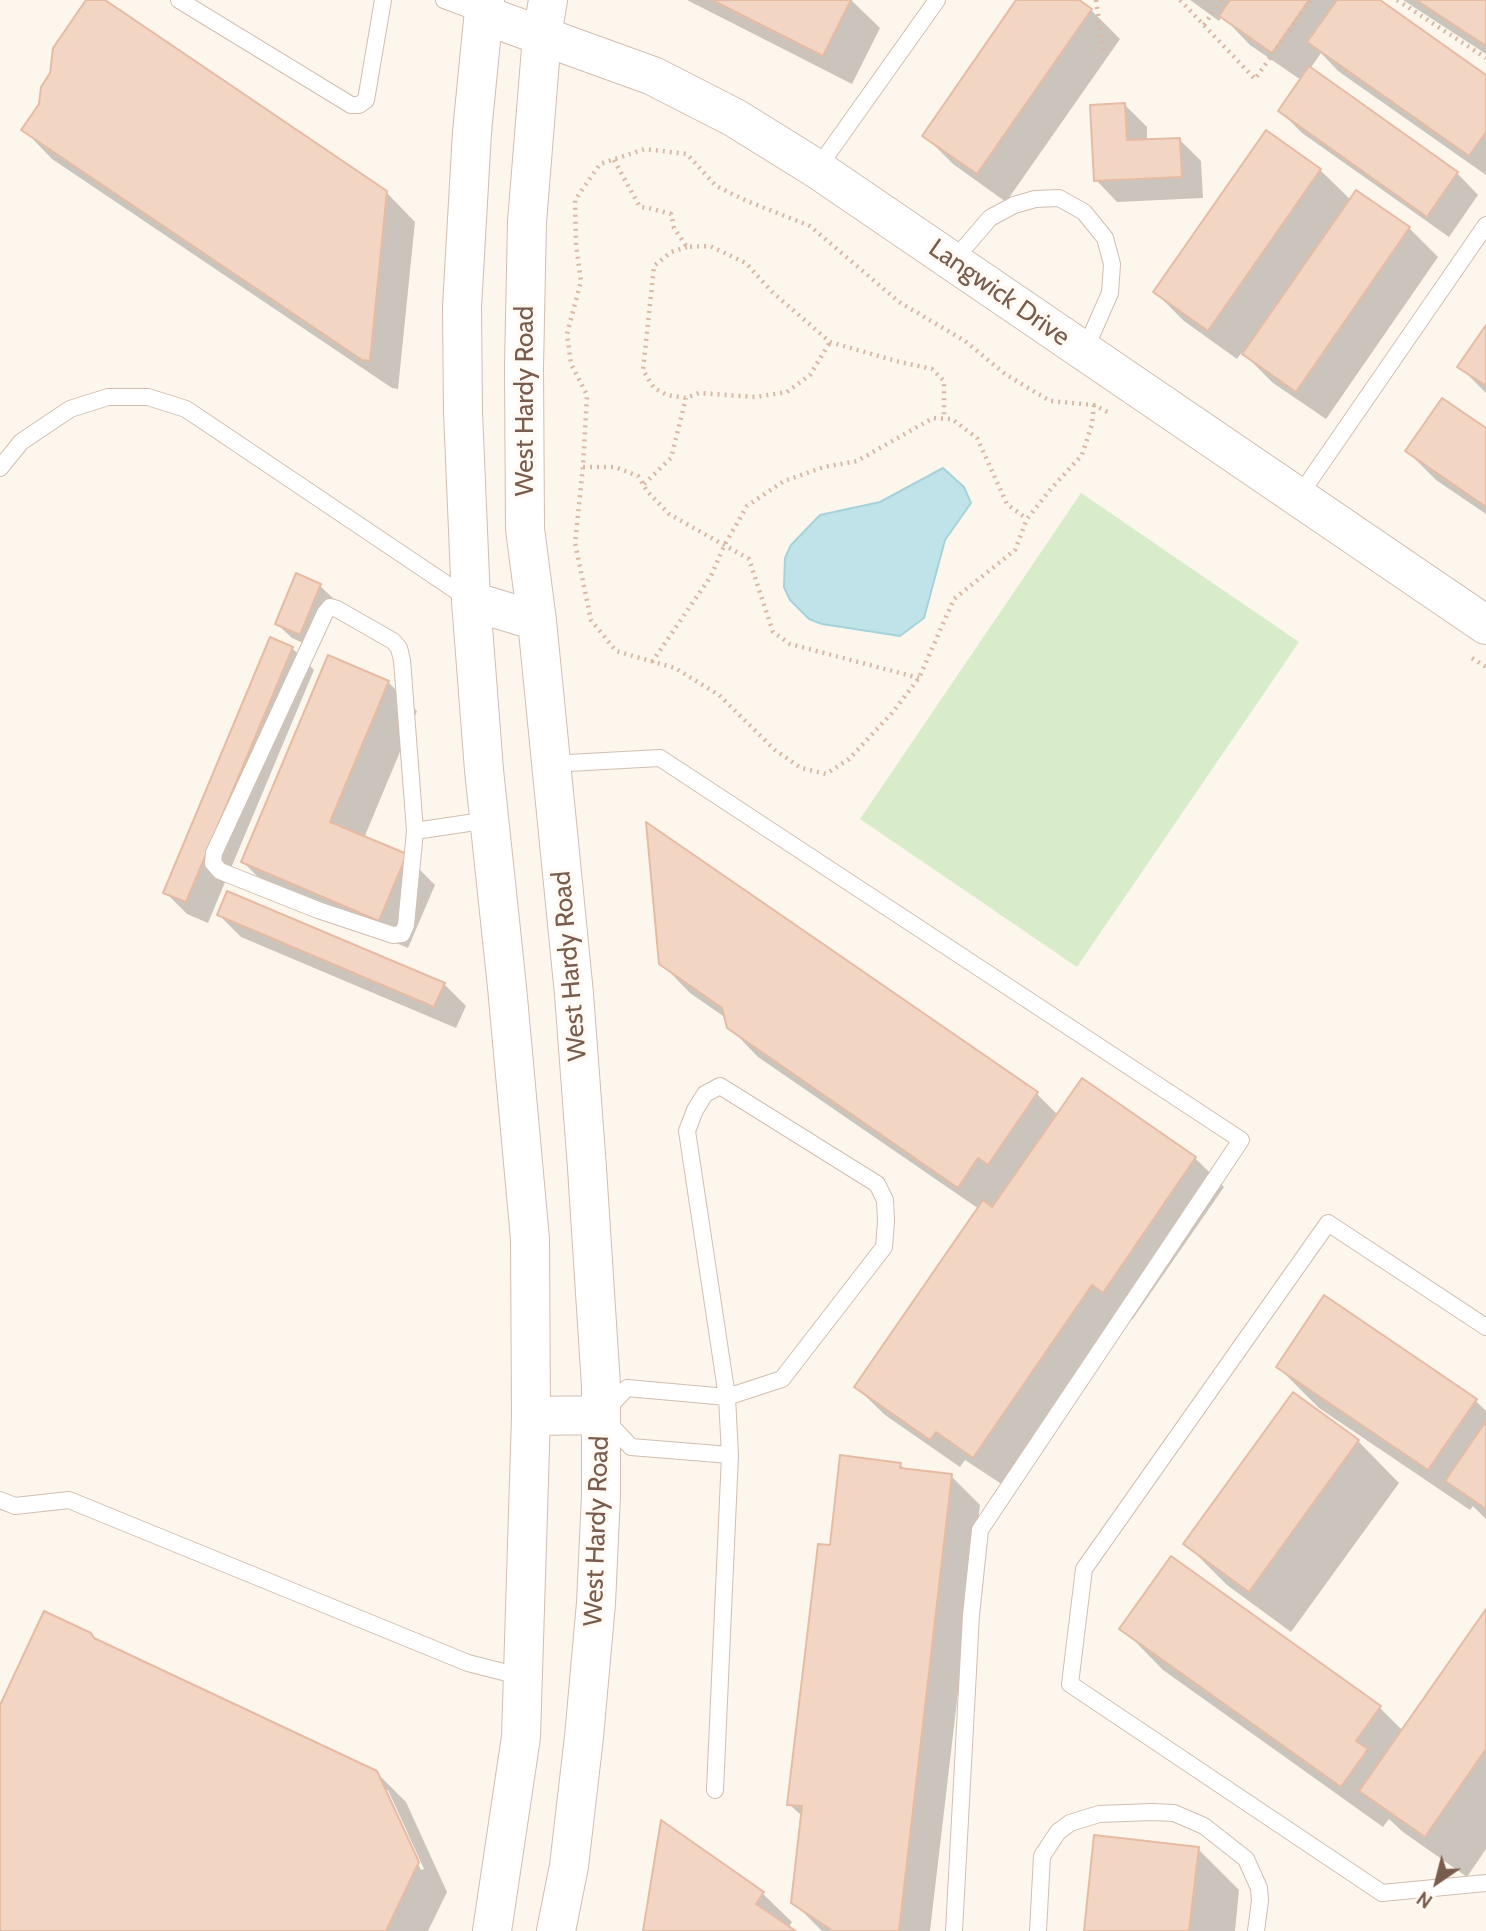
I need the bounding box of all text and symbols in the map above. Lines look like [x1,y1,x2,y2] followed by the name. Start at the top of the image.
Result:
[922,233,1076,353] street label: Langwick Drive
[509,306,541,496] street label: West Hardy Road
[546,870,594,1062] street label: West Hardy Road
[578,1435,616,1627] street label: West Hardy Road
[1402,1847,1472,1917] north arrow
[1413,1886,1437,1913] text: N

